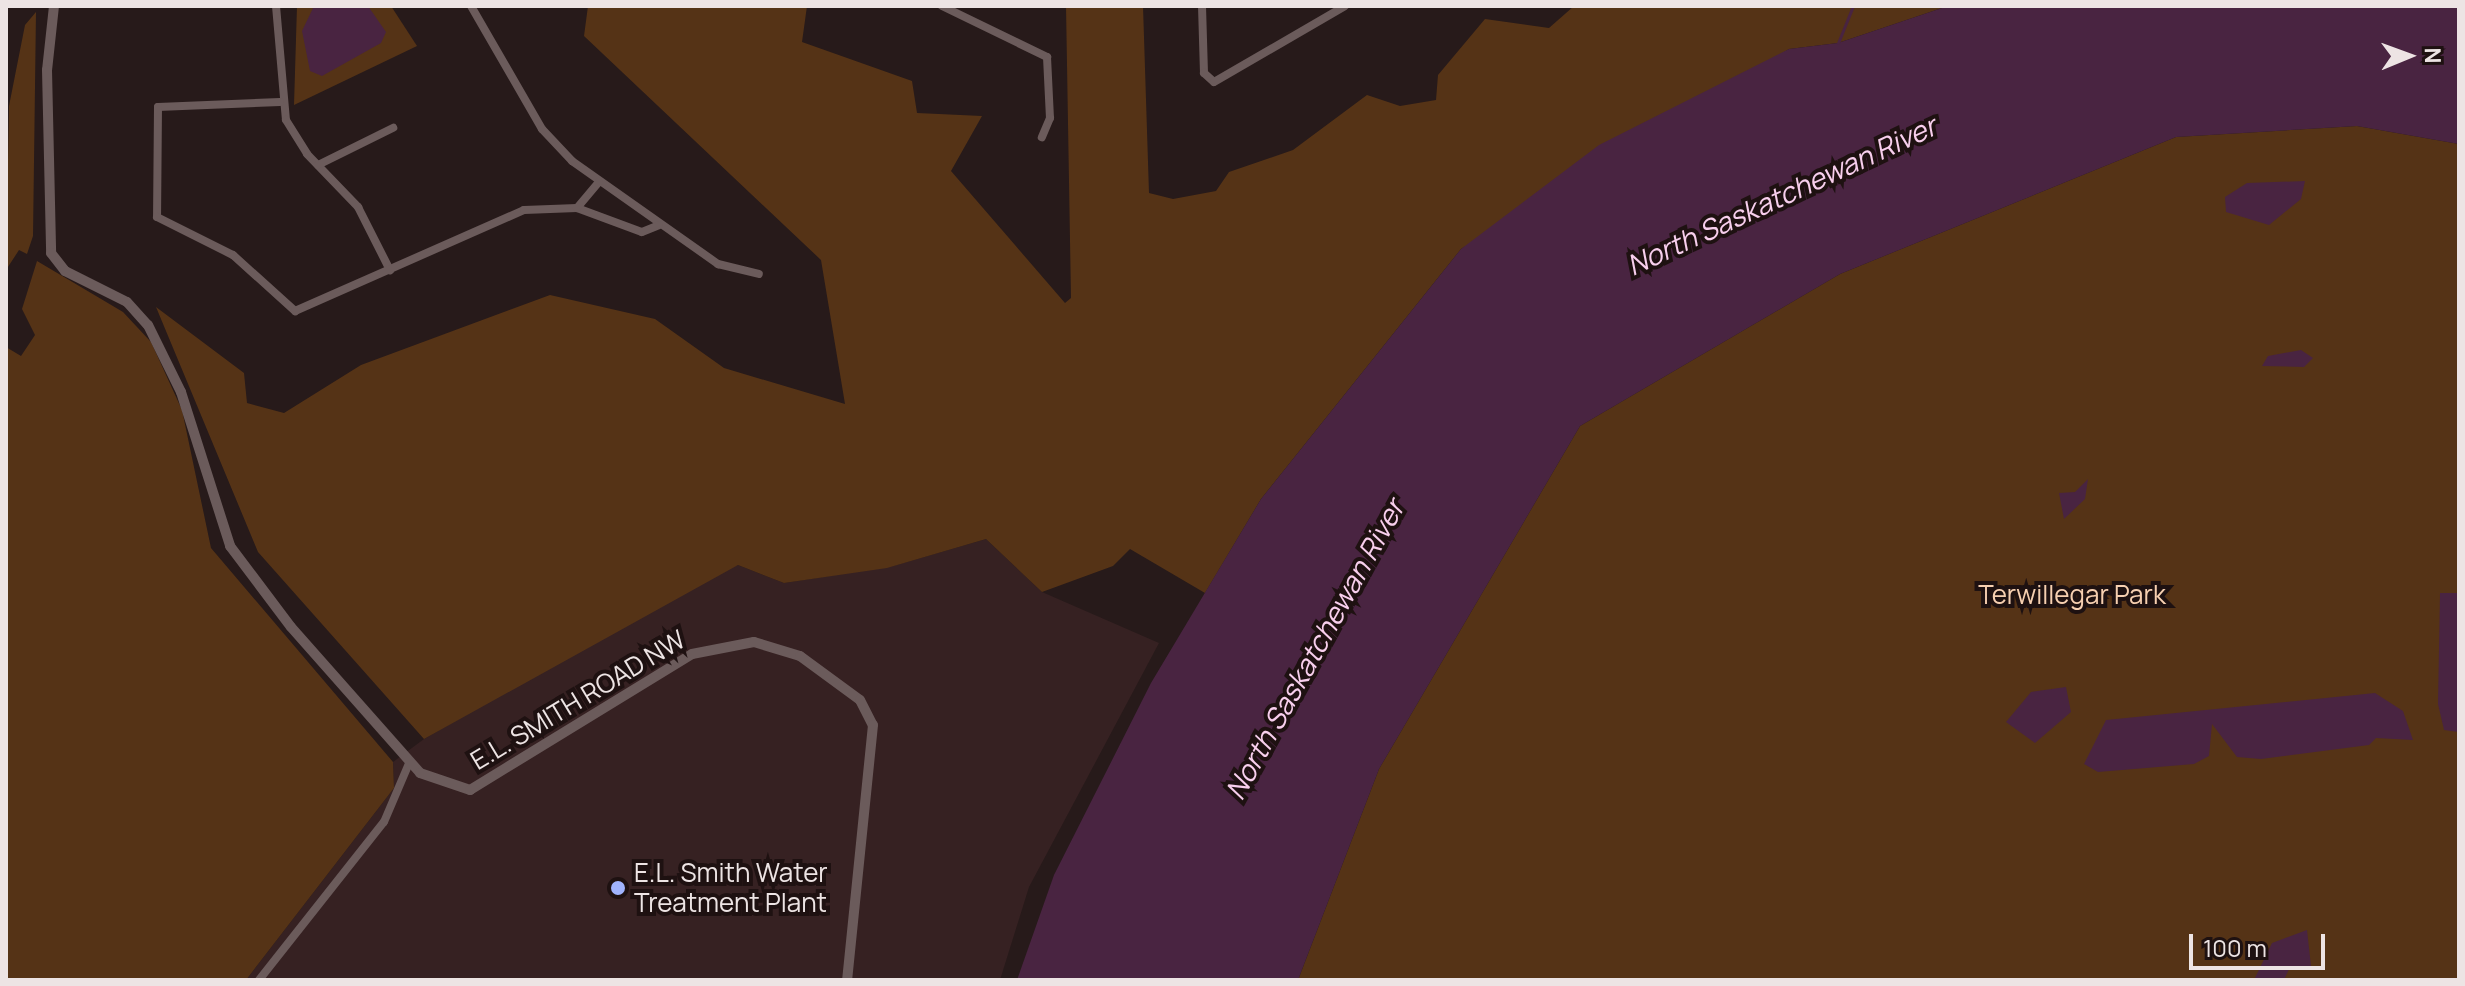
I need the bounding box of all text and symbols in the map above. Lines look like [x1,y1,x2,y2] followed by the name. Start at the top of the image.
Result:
[2369,16,2449,96] north arrow
[2418,47,2448,64] text: N
[1621,108,1941,282] water label: North Saskatchewan River
[1217,493,1411,805] water label: North Saskatchewan River
[1978,579,2166,611] park label: Terwillegar Park
[465,624,691,776] street label: E.L. SMITH ROAD NW
[634,857,828,918] place label: E.L. Smith Water Treatment Plant
[609,879,627,897] marker: E.L. Smith Water Treatment Plant
[2193,918,2329,968] scale bar
[2203,931,2267,964] text: 100 m

